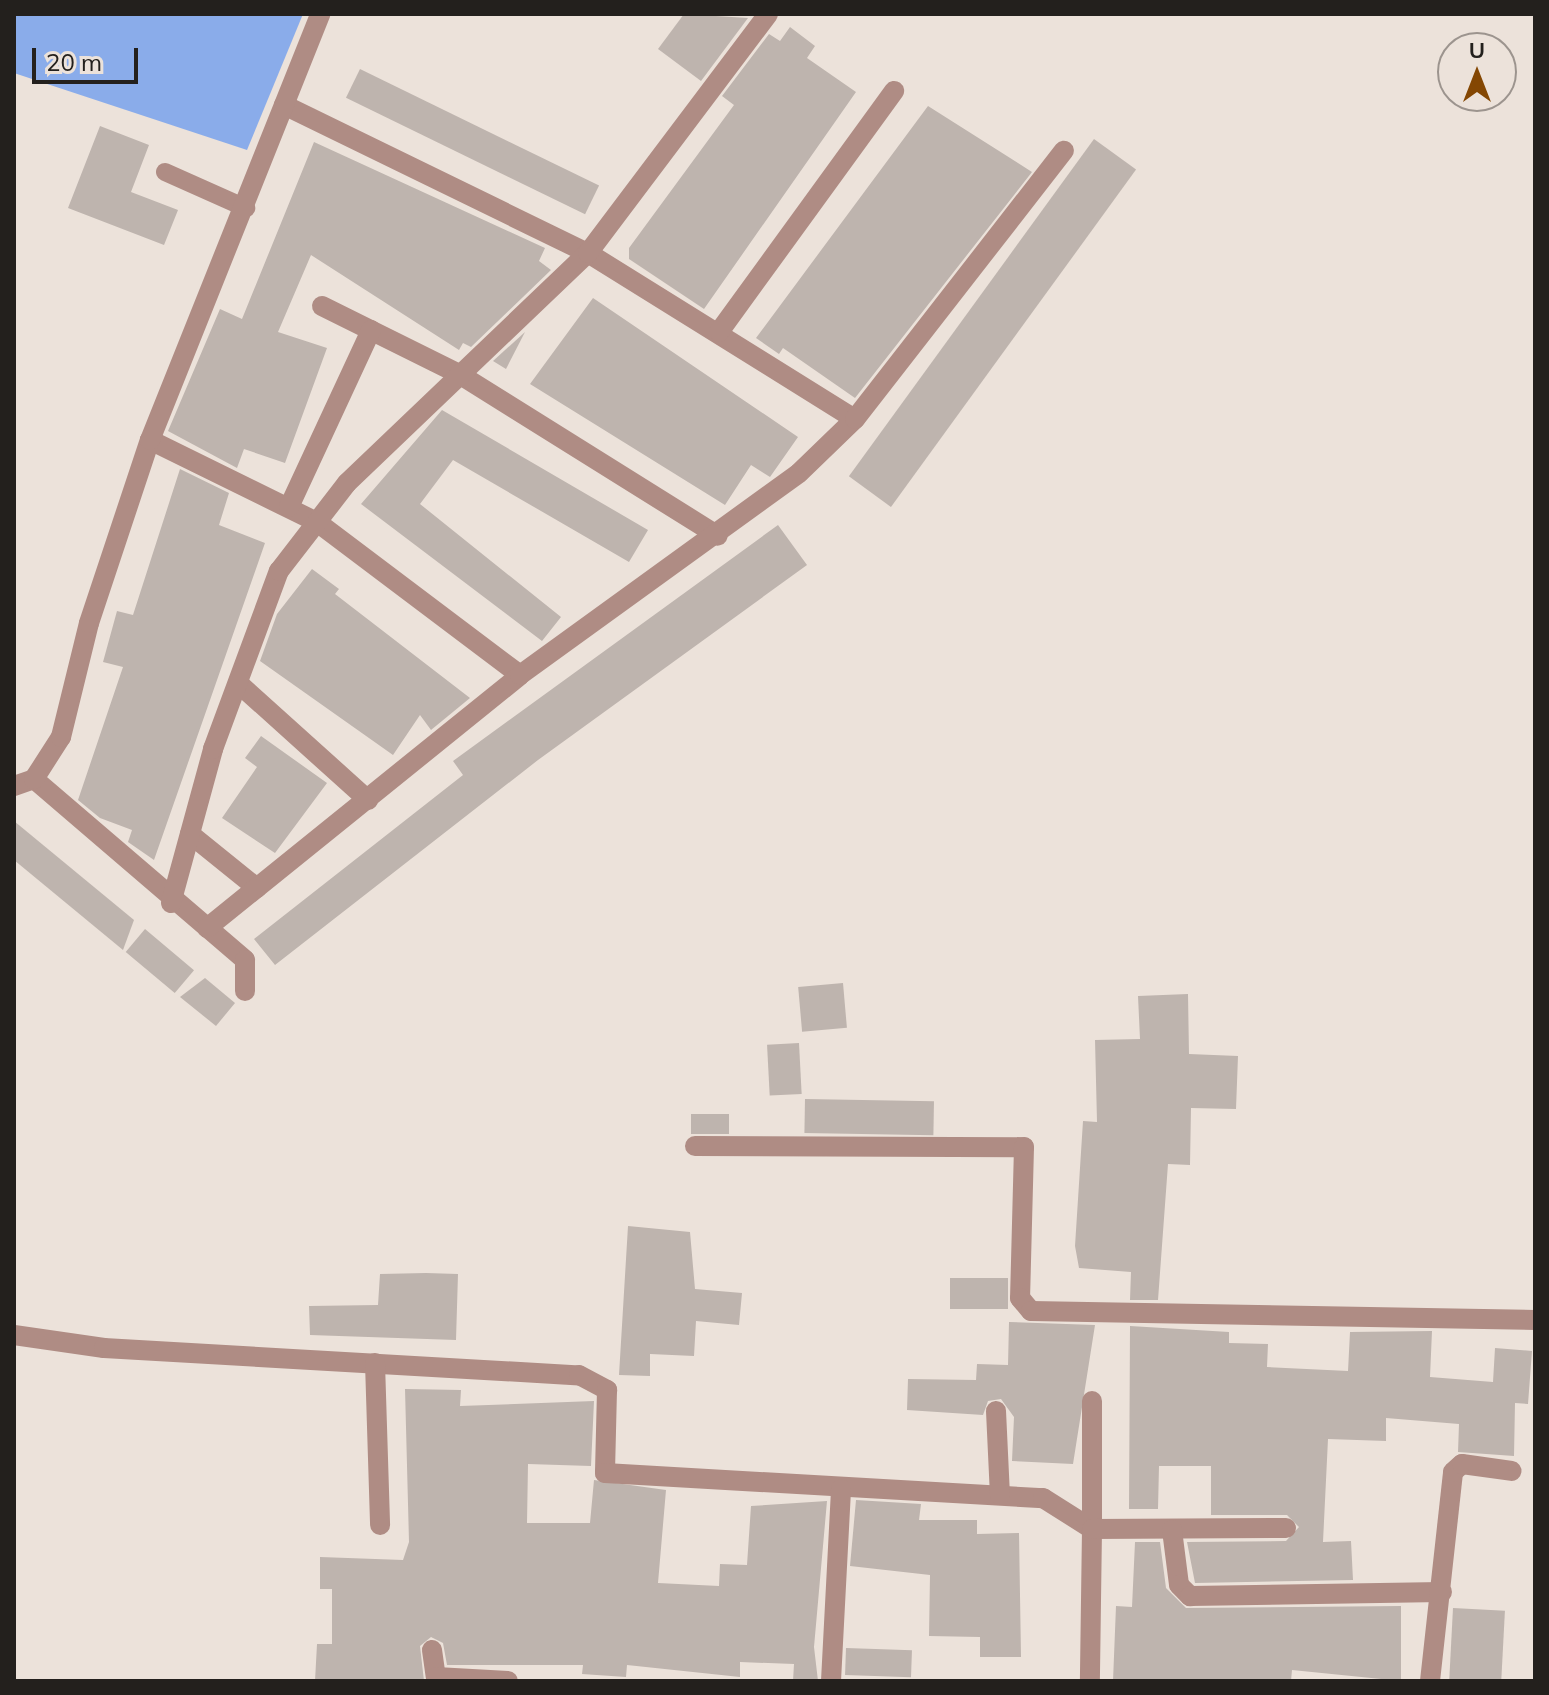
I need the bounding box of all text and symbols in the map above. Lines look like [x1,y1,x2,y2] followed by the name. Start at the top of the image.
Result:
[36,32,142,82] scale bar
[1437,32,1517,112] north arrow
[1469,36,1485,64] text: U
[46,47,102,77] text: 20 m

